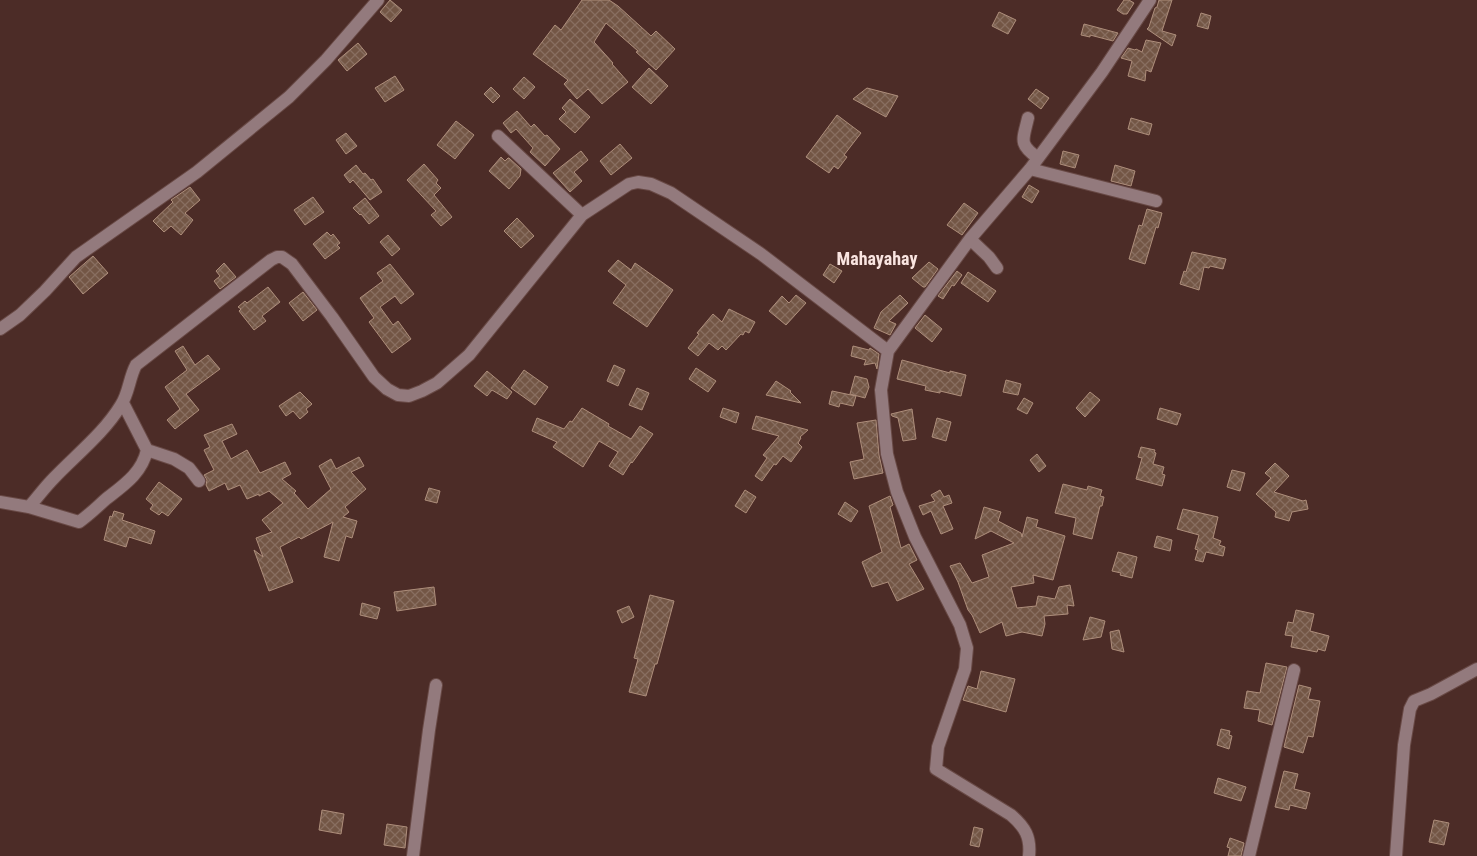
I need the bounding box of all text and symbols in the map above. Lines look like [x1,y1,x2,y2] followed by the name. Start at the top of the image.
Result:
[837,248,917,269] district label: Mahayahay

